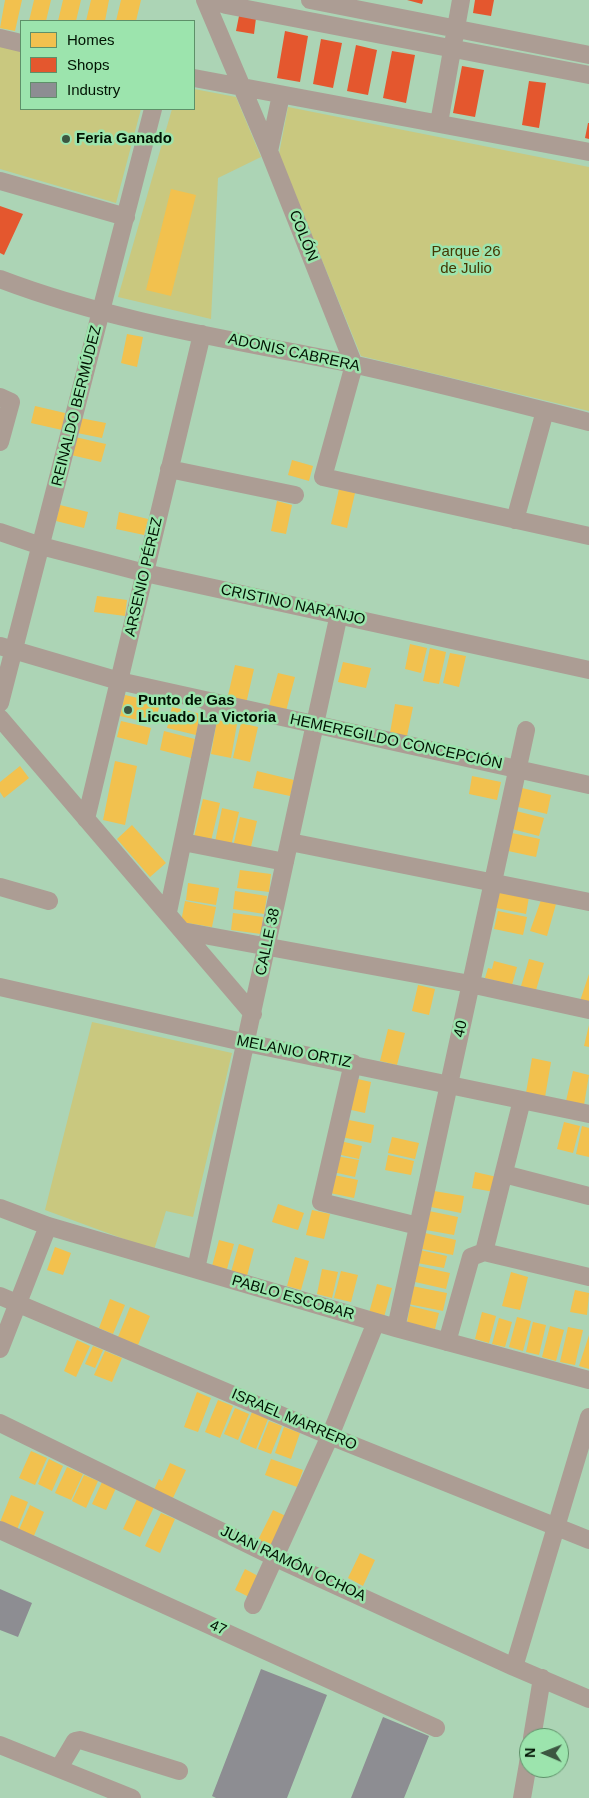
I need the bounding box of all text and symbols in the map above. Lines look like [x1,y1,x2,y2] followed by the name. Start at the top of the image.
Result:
[20,20,195,110] legend
[67,31,115,48] text: Homes
[67,56,110,73] text: Shops
[67,81,120,98] text: Industry
[76,130,172,148] place label: Feria Ganado
[60,133,72,145] marker: Feria Ganado
[285,208,321,264] street label: COLÓN
[431,243,501,278] park label: Parque 26 de Julio
[48,324,106,488] street label: REINALDO BERMÚDEZ
[226,330,362,376] street label: ADONIS CABRERA
[122,516,166,638] street label: ARSENIO PÉREZ
[219,581,367,629] street label: CRISTINO NARANJO
[138,692,276,727] place label: Punto de Gas Licuado La Victoria
[122,704,134,716] marker: Punto de Gas Licuado La Victoria
[288,711,504,773] street label: HEMEREGILDO CONCEPCIÓN
[252,907,284,977] street label: CALLE 38
[450,1019,472,1039] street label: 40
[235,1032,353,1072] street label: MELANIO ORTIZ
[230,1272,356,1324] street label: PABLO ESCOBAR
[229,1385,359,1455] street label: ISRAEL MARRERO
[217,1522,369,1606] street label: JUAN RAMÓN OCHOA
[207,1616,229,1640] street label: 47
[519,1728,569,1778] north arrow
[522,1748,538,1758] text: N

